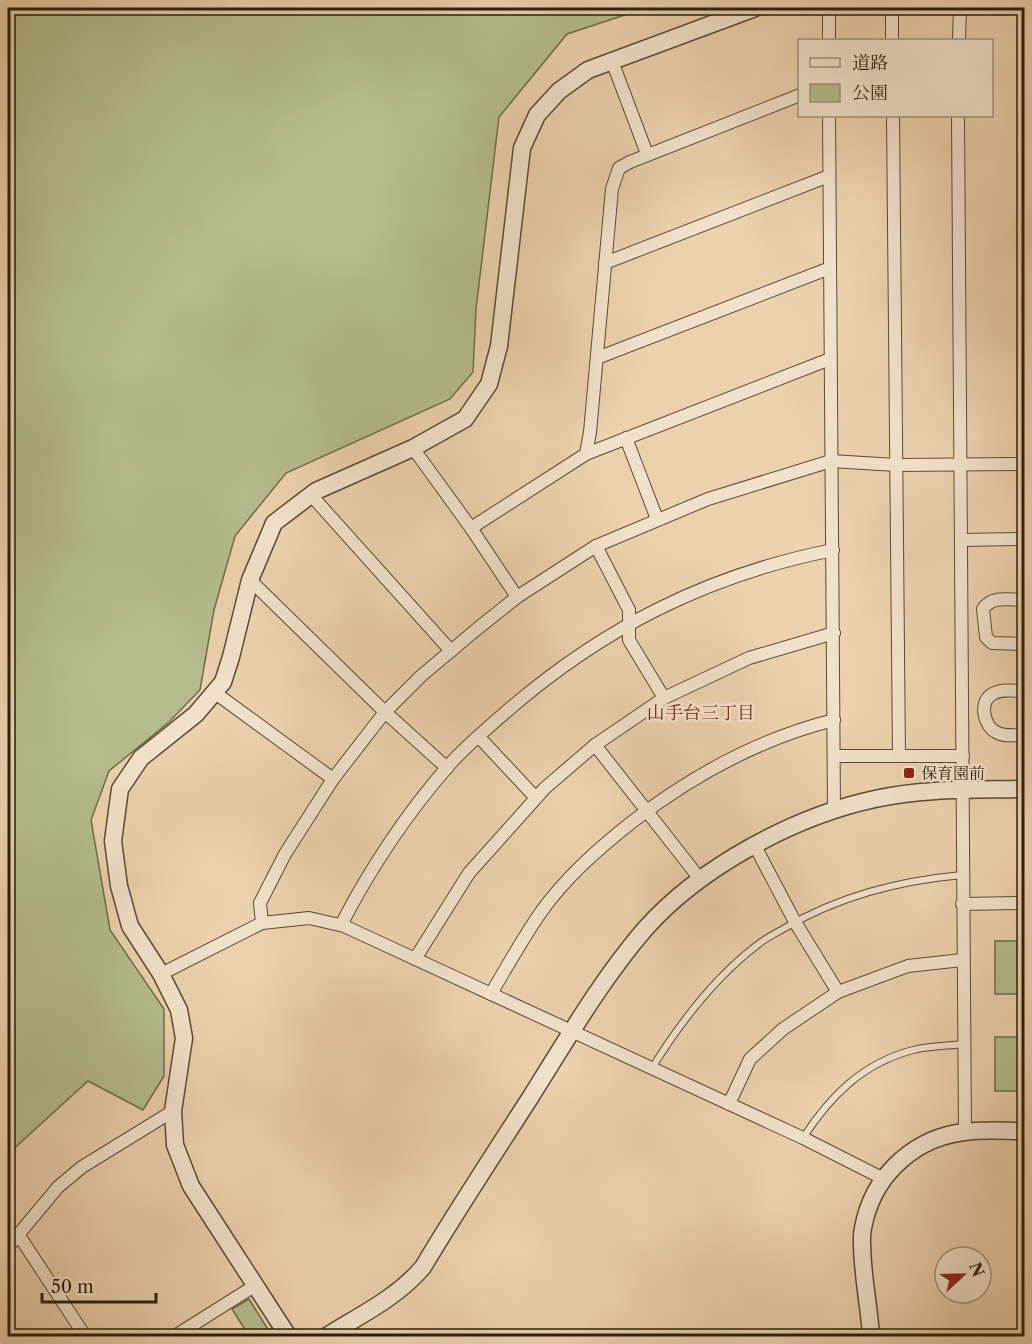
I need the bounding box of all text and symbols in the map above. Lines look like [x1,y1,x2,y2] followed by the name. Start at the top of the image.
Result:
[798,39,993,117] legend
[852,52,888,74] text: 道路
[852,82,888,104] text: 公園
[647,702,755,724] district label: 山手台三丁目
[921,763,985,783] place label: 保育園前
[902,766,916,780] marker: 保育園前
[933,1245,993,1305] north arrow
[965,1259,989,1280] text: N
[42,1266,156,1304] scale bar
[51,1276,94,1298] text: 50 m

